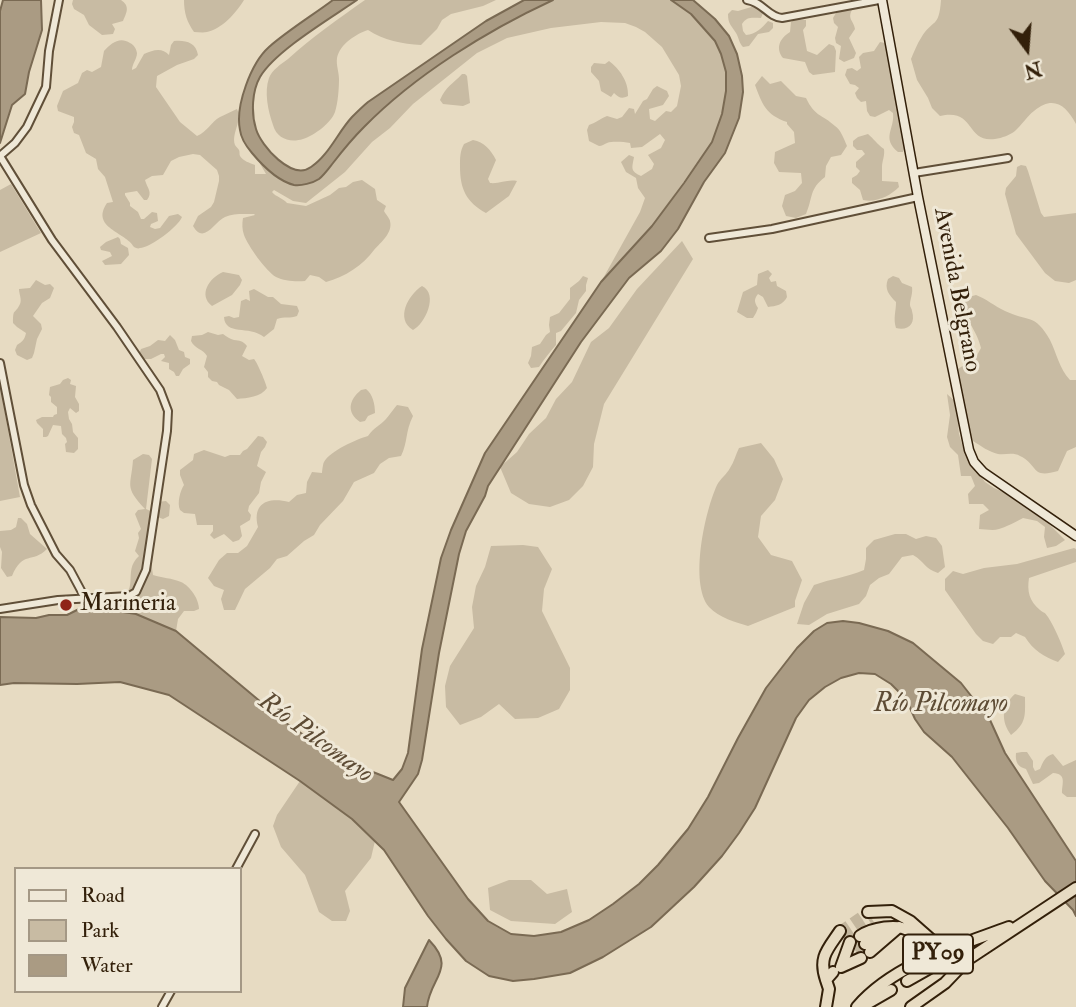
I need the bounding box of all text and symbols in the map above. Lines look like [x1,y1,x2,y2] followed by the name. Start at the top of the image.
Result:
[992,14,1062,84] north arrow
[1021,55,1044,83] text: N
[926,205,986,375] street label: Avenida Belgrano
[80,591,176,619] place label: Marineria
[58,597,74,613] marker: Marineria
[252,687,378,791] water label: Río Pilcomayo
[874,689,1008,721] water label: Río Pilcomayo
[14,867,242,993] legend
[81,882,125,909] text: Road
[81,917,119,944] text: Park
[903,934,973,973] road number: PY09
[81,952,133,979] text: Water

